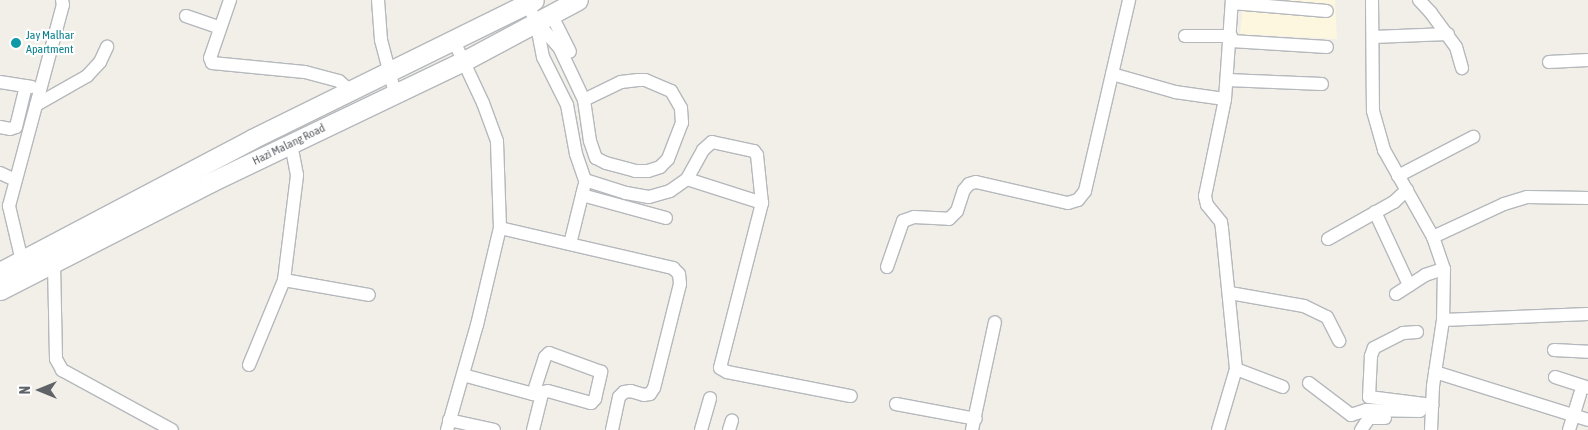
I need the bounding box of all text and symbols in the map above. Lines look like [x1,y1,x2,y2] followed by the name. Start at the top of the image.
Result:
[26,29,74,57] place label: Jay Malhar Apartment
[10,37,22,49] marker: Jay Malhar Apartment
[250,121,328,169] street label: Hazi Malang Road
[15,365,65,415] north arrow
[17,386,33,394] text: N

